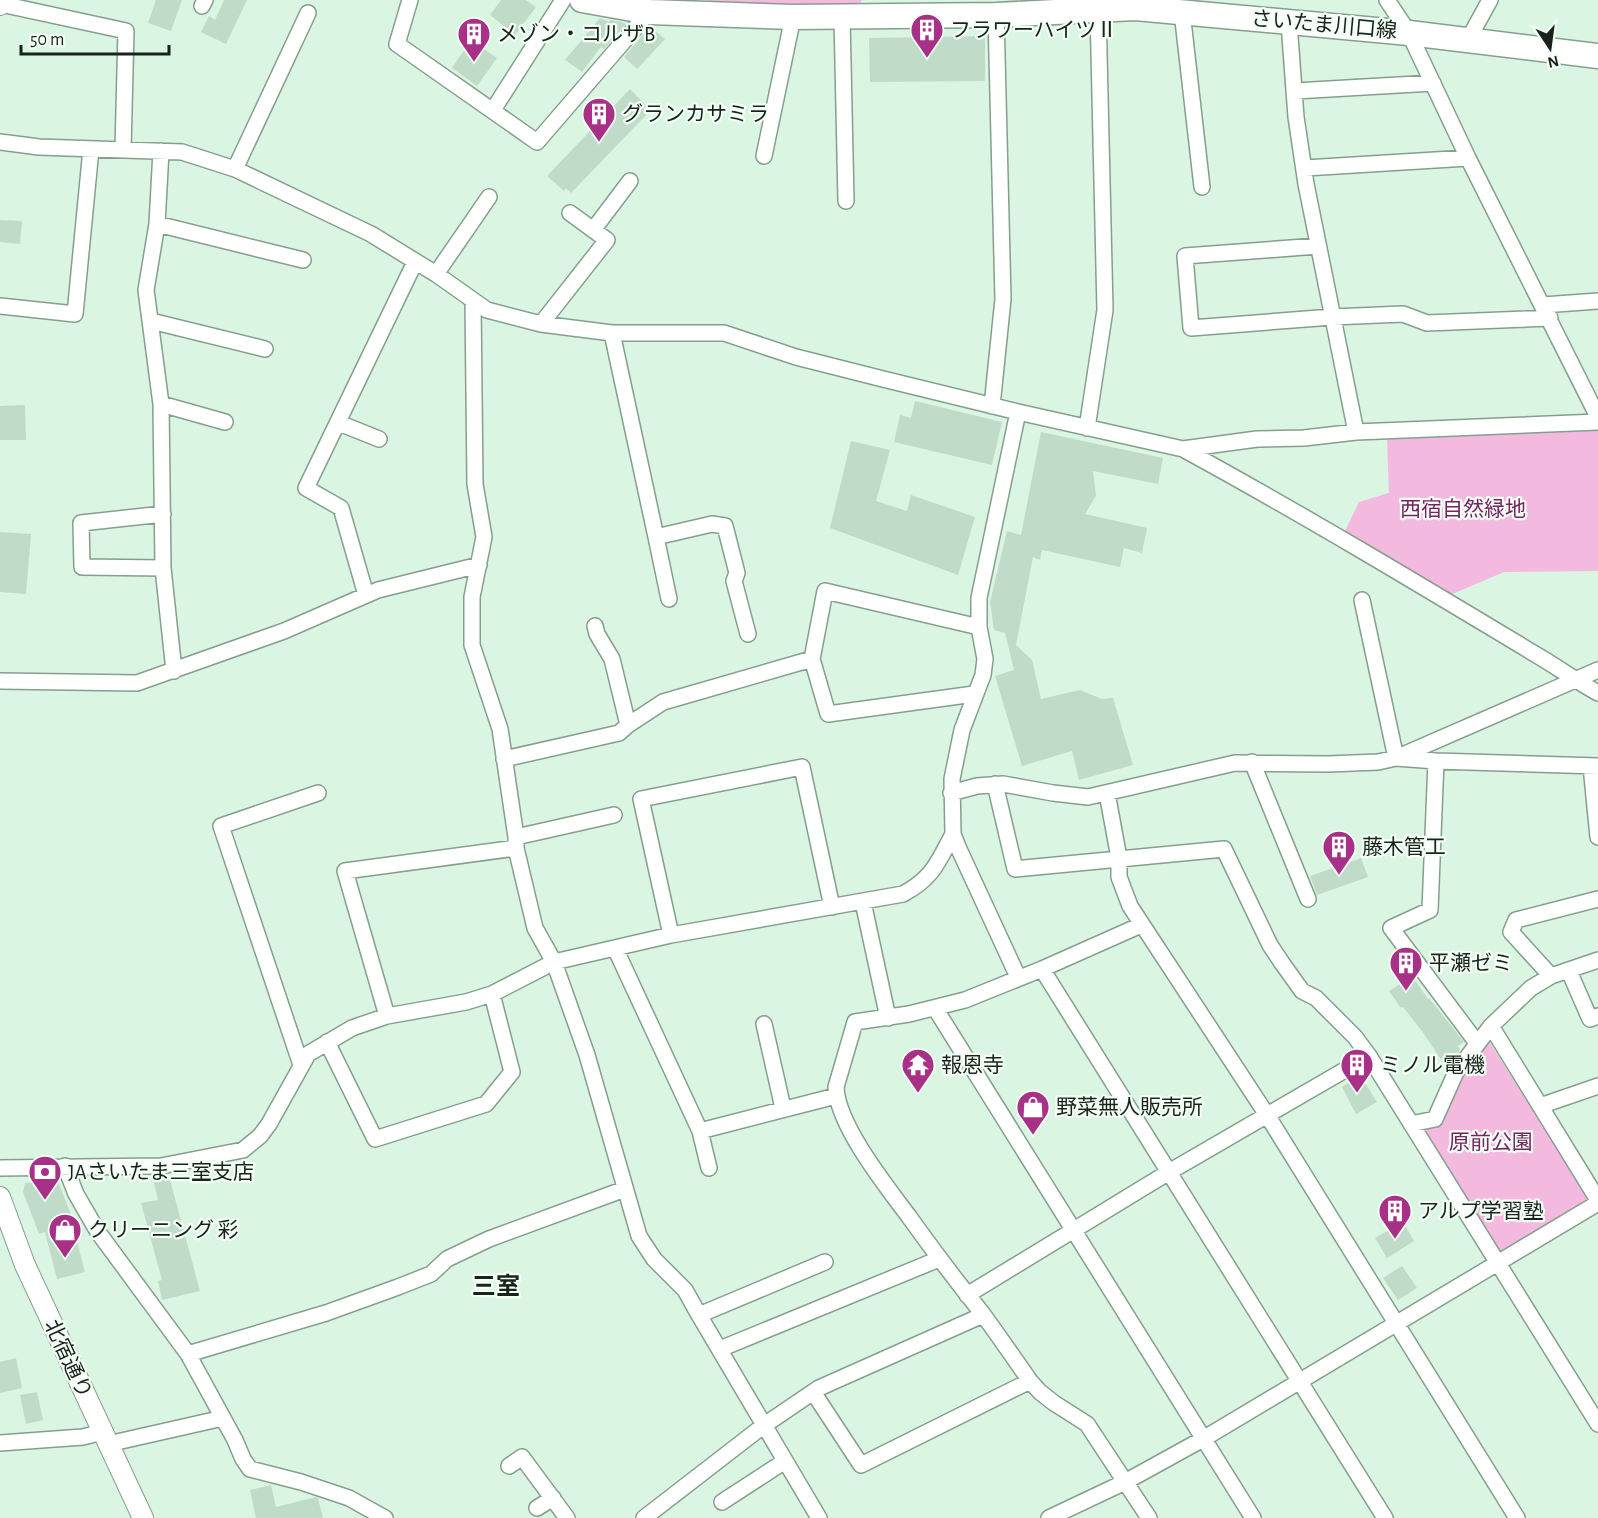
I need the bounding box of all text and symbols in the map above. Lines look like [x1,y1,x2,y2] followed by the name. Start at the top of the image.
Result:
[1250,7,1398,42] street label: さいたま川口線
[909,12,945,59] building icon: フラワーハイツⅡ
[456,16,492,63] building icon: メゾン・コルザB
[21,18,170,56] scale bar
[1520,18,1580,78] north arrow
[950,20,1117,41] place label: フラワーハイツⅡ
[497,23,655,45] place label: メゾン・コルザB
[30,31,64,49] text: 50 m
[1546,53,1560,71] text: N
[581,96,617,143] building icon: グランカサミラ
[622,103,769,125] place label: グランカサミラ
[1400,498,1526,520] park label: 西宿自然緑地
[1321,829,1357,876] building icon: 藤木管工
[1362,836,1446,858] place label: 藤木管工
[1388,945,1424,992] building icon: 平瀬ゼミ
[1429,952,1513,974] place label: 平瀬ゼミ
[900,1047,936,1094] temple icon: 報恩寺
[1339,1047,1375,1094] building icon: ミノル電機
[941,1054,1004,1076] place label: 報恩寺
[1380,1054,1485,1076] place label: ミノル電機
[1015,1089,1051,1136] shop icon: 野菜無人販売所
[1056,1096,1203,1118] place label: 野菜無人販売所
[1449,1131,1533,1153] park label: 原前公園
[27,1154,63,1201] bank icon: JAさいたま三室支店
[68,1161,254,1183] place label: JAさいたま三室支店
[1377,1193,1413,1240] building icon: アルプ学習塾
[1418,1200,1544,1222] place label: アルプ学習塾
[47,1212,83,1259] shop icon: クリーニング 彩
[88,1219,238,1241] place label: クリーニング 彩
[472,1273,520,1299] district label: 三室
[41,1316,96,1402] street label: 北宿通り

